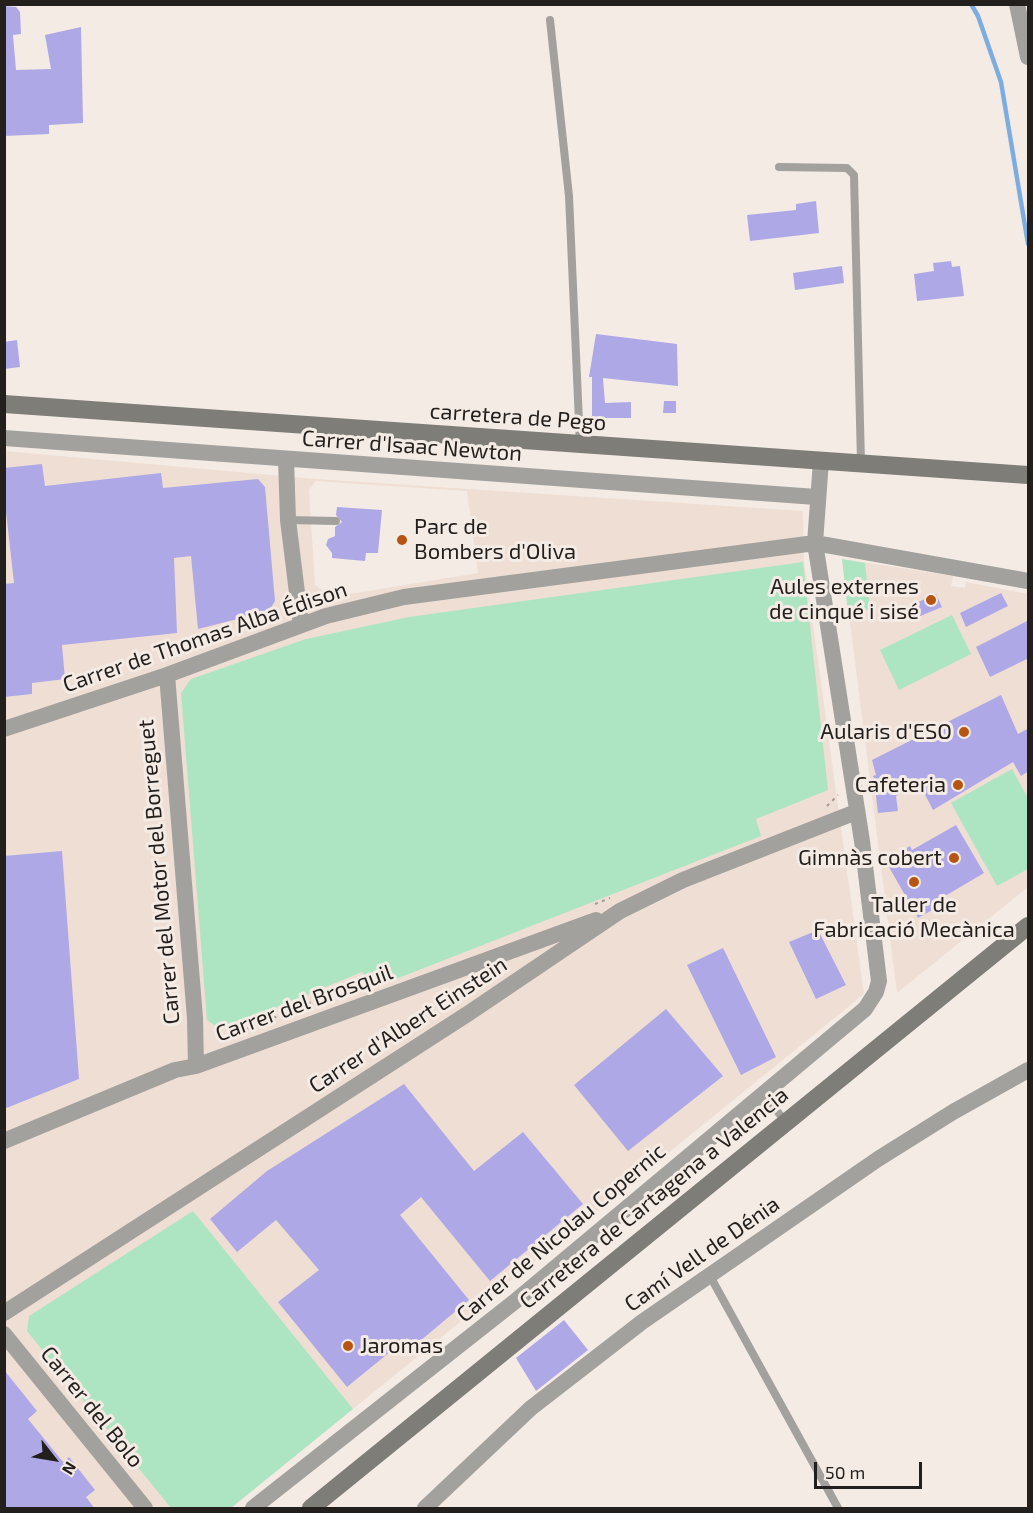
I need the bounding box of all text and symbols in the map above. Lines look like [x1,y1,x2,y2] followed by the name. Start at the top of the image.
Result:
[429,398,607,436] street label: carretera de Pego
[301,425,523,467] street label: Carrer d'Isaac Newton
[414,514,576,566] place label: Parc de Bombers d'Oliva
[395,533,409,547] marker: Parc de Bombers d'Oliva
[769,574,919,626] place label: Aules externes de cinqué i sisé
[59,576,351,698] street label: Carrer de Thomas Alba Édison
[924,593,938,607] marker: Aules externes de cinqué i sisé
[133,718,185,1026] street label: Carrer del Motor del Borreguet
[820,719,952,745] place label: Aularis d'ESO
[957,725,971,739] marker: Aularis d'ESO
[855,772,946,798] place label: Cafeteria
[951,778,965,792] marker: Cafeteria
[798,845,942,871] place label: Gimnàs cobert
[947,851,961,865] marker: Gimnàs cobert
[907,875,921,889] marker: Taller de Fabricació Mecànica
[813,892,1015,944] place label: Taller de Fabricació Mecànica
[304,951,512,1099] street label: Carrer d'Albert Einstein
[212,959,396,1047] street label: Carrer del Brosquil
[514,1081,794,1315] street label: Carretera de Cartagena a Valencia
[451,1138,671,1328] street label: Carrer de Nicolau Copernic
[620,1191,784,1317] street label: Camí Vell de Dénia
[360,1333,443,1359] place label: Jaromas
[341,1339,355,1353] marker: Jaromas
[35,1341,149,1473] street label: Carrer del Bolo
[24,1429,84,1489] north arrow
[817,1450,925,1488] scale bar
[59,1459,81,1478] text: N
[825,1461,865,1483] text: 50 m

